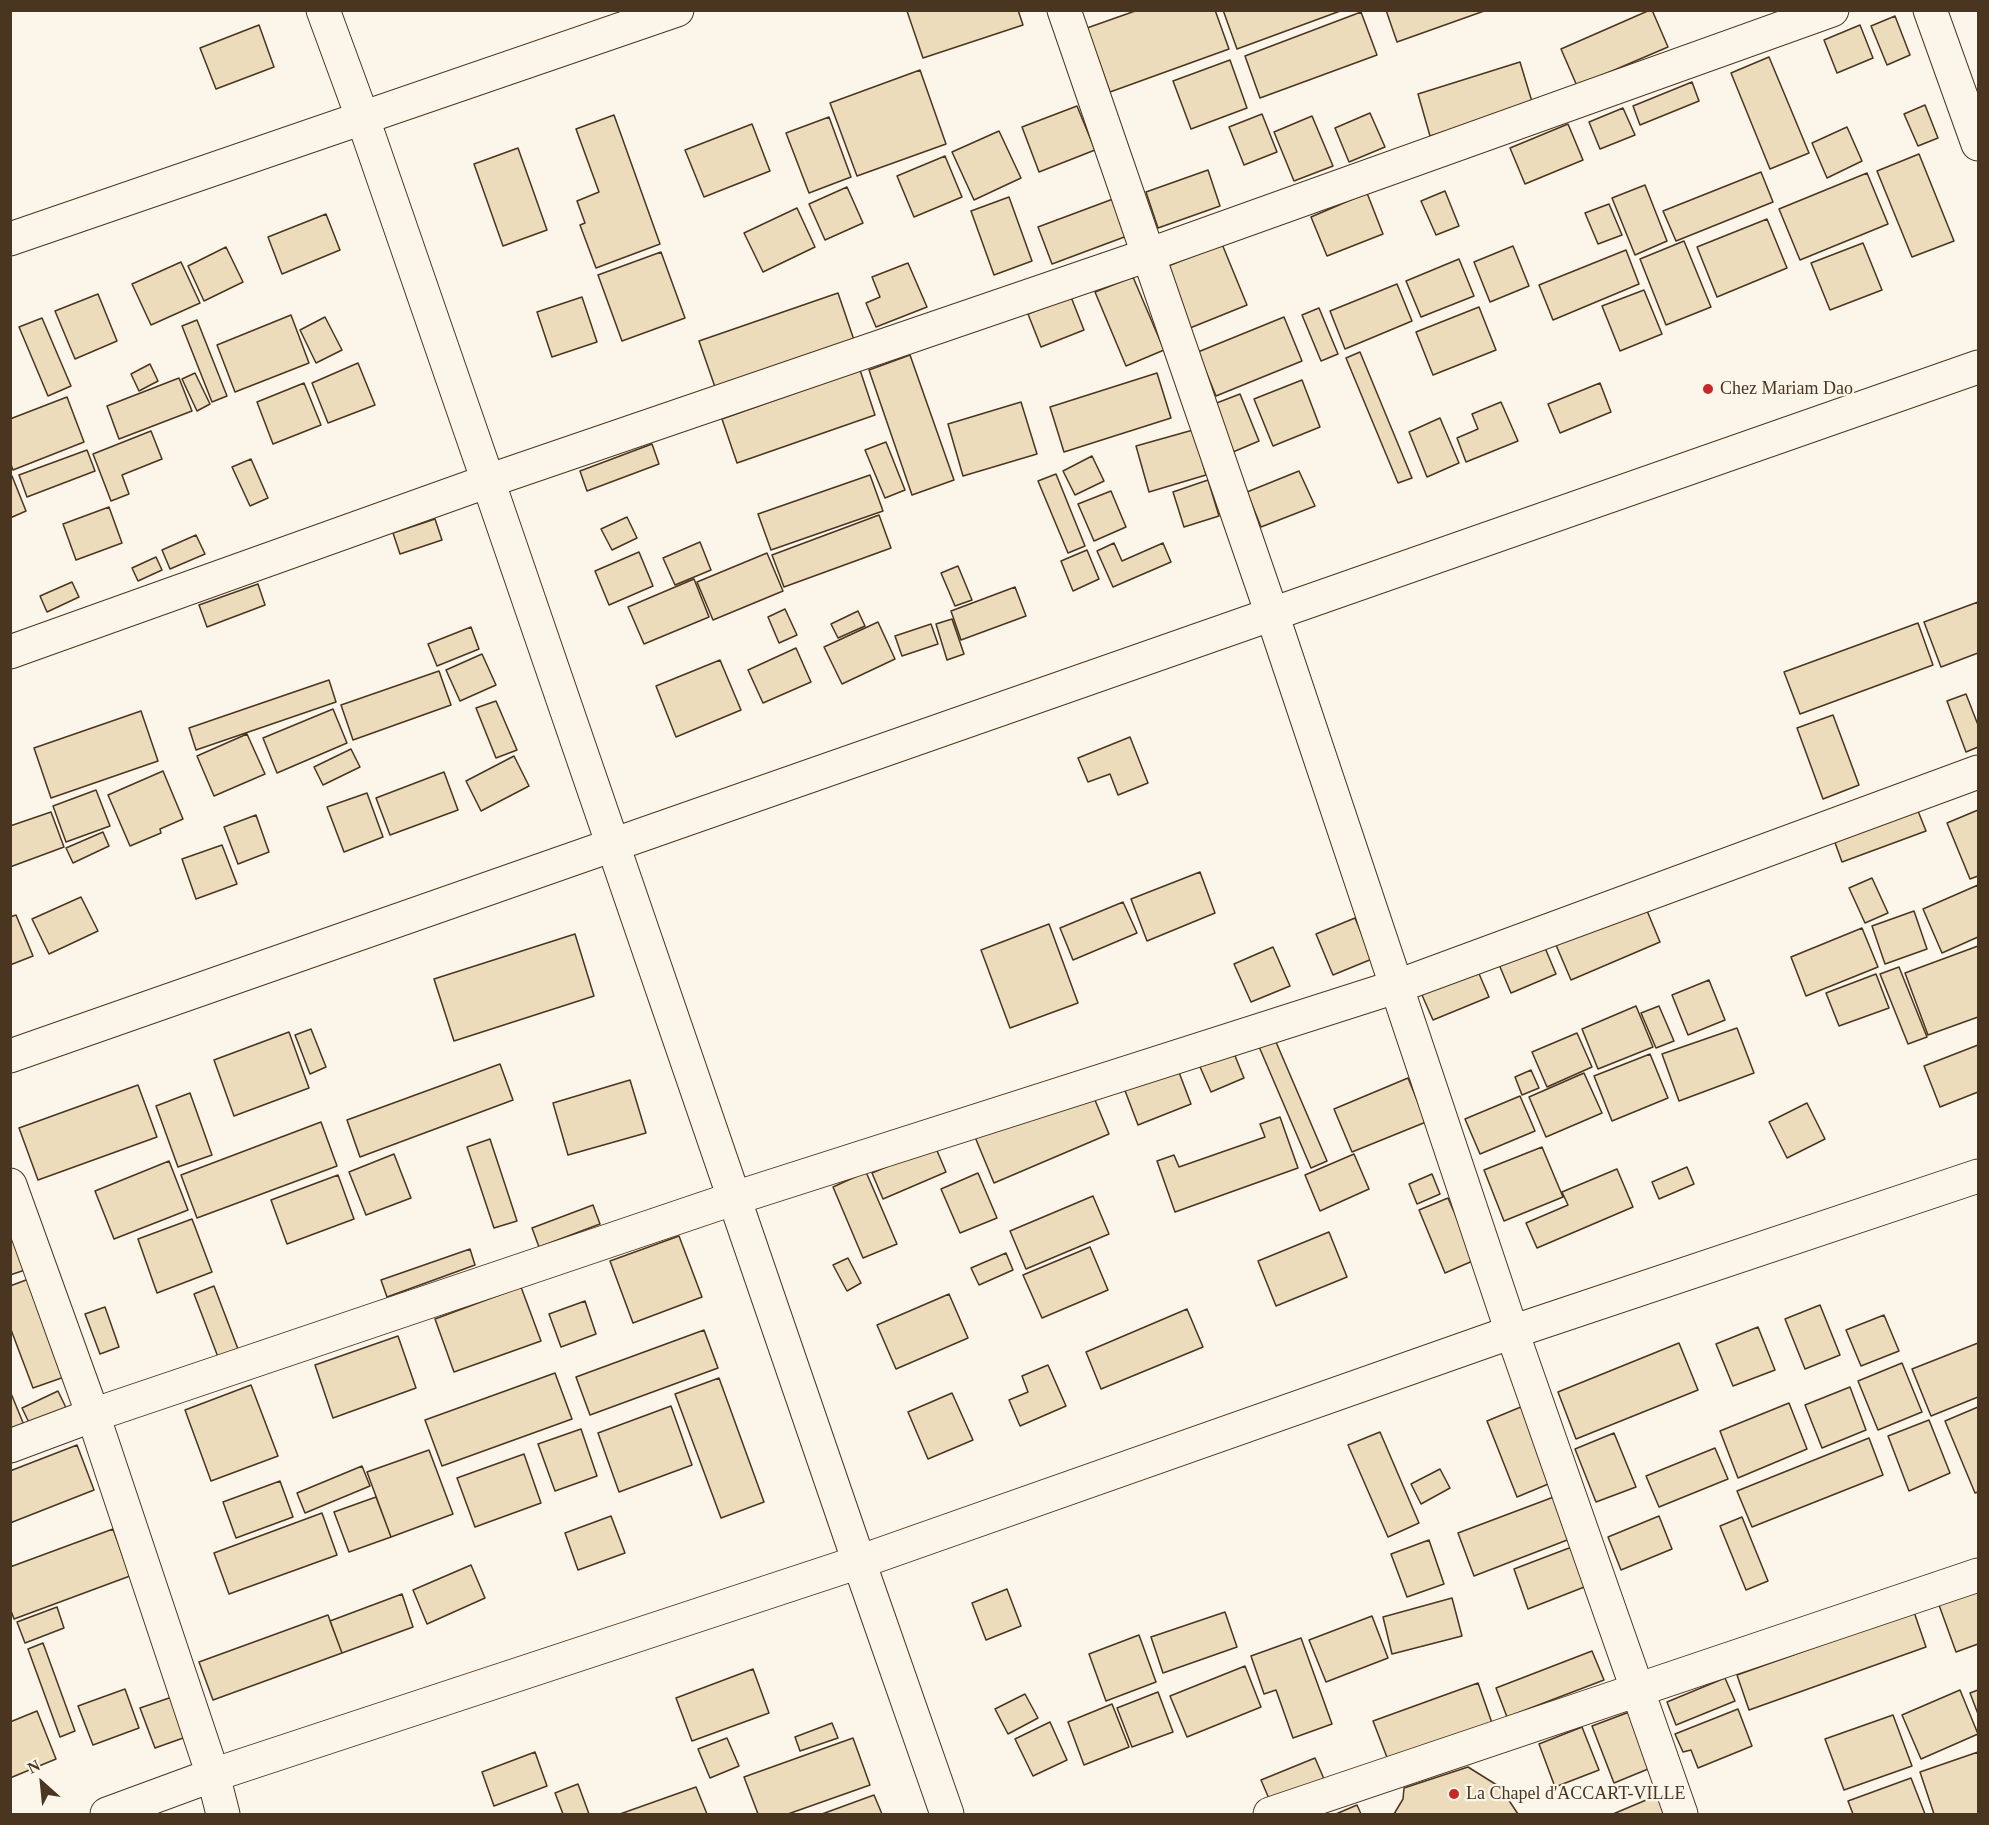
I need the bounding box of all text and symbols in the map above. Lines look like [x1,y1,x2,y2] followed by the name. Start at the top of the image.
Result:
[1720,378,1853,400] place label: Chez Mariam Dao
[1701,382,1715,396] marker: Chez Mariam Dao
[12,1753,72,1813] north arrow
[25,1756,43,1777] text: N
[1466,1783,1685,1805] place label: La Chapel d'ACCART-VILLE
[1447,1787,1461,1801] marker: La Chapel d'ACCART-VILLE

